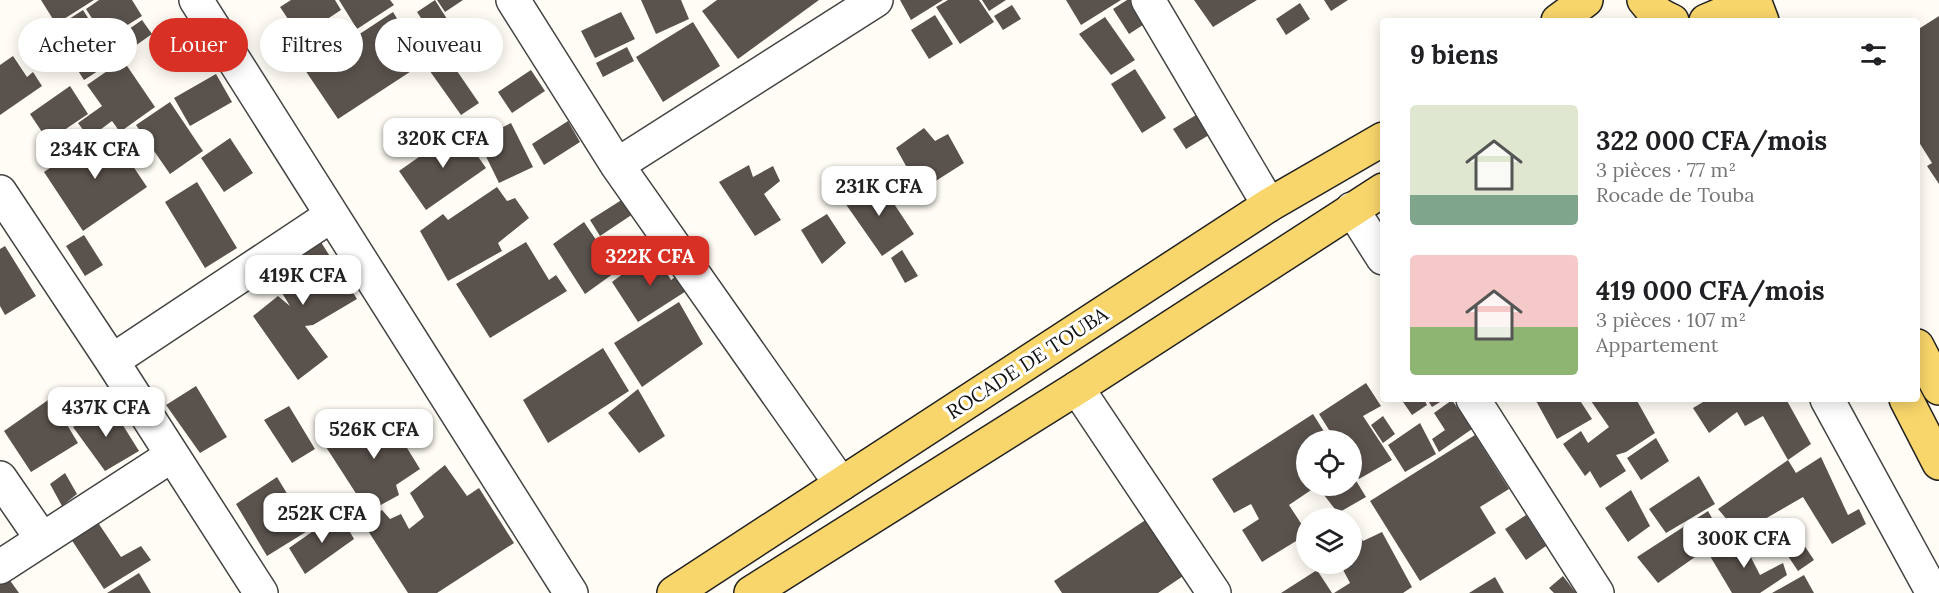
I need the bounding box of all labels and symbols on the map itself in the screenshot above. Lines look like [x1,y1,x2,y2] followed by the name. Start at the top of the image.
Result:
[381,118,505,169] pin: 320K CFA
[33,129,157,180] pin: 234K CFA
[817,166,941,217] pin: 231K CFA
[588,236,712,287] pin: 322K CFA
[241,255,365,306] pin: 419K CFA
[941,301,1113,424] street label: ROCADE DE TOUBA
[44,387,168,438] pin: 437K CFA
[312,409,436,460] pin: 526K CFA
[260,493,384,544] pin: 252K CFA
[1682,518,1806,569] pin: 300K CFA

